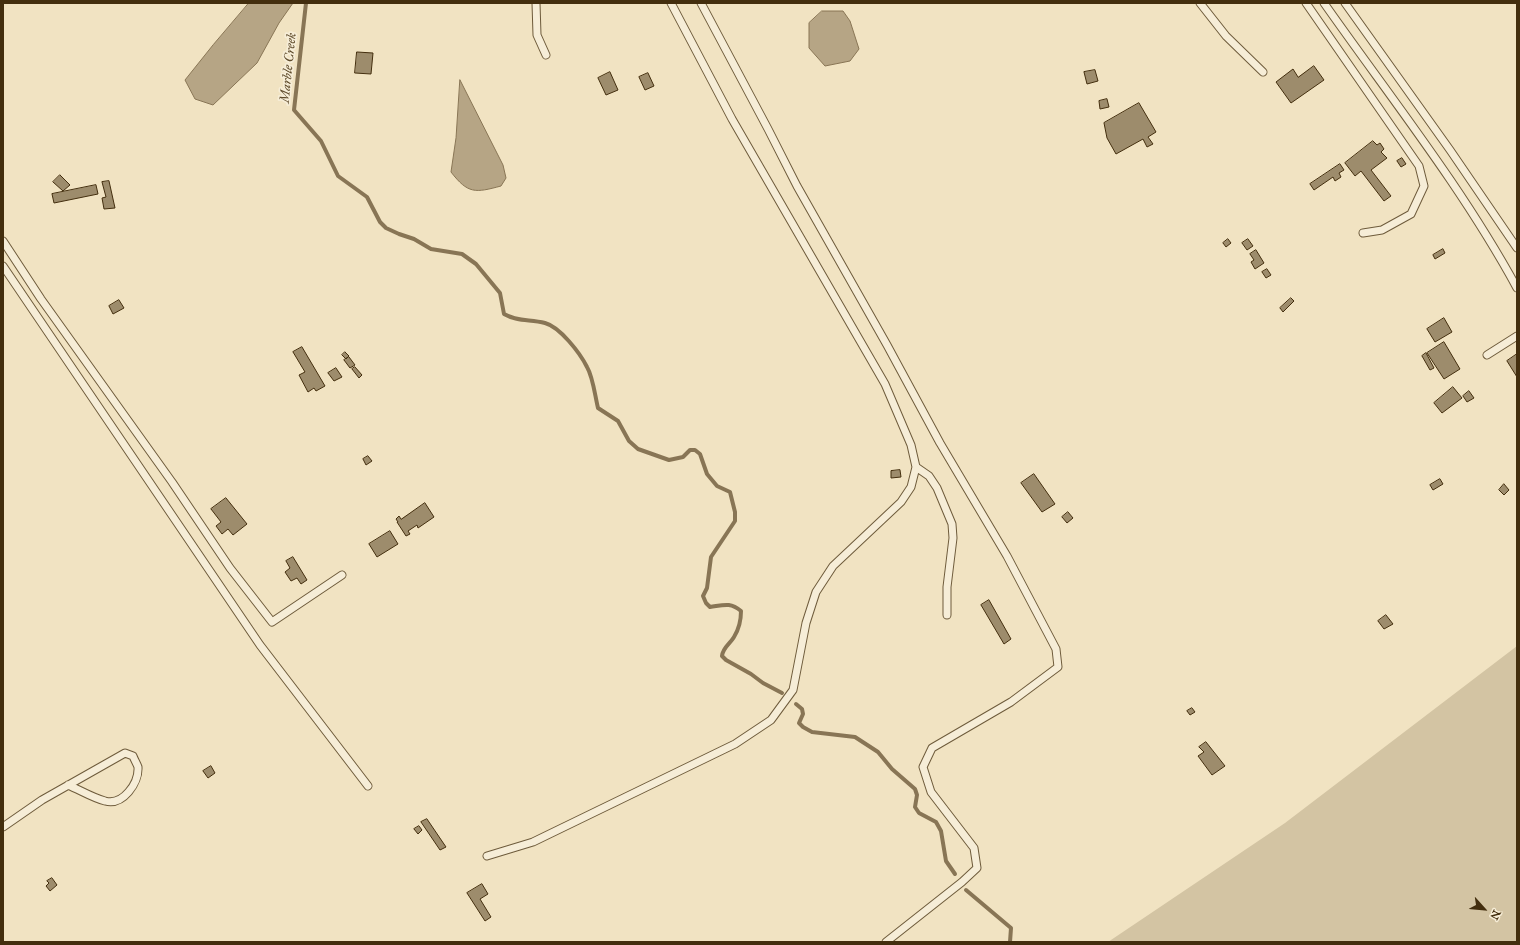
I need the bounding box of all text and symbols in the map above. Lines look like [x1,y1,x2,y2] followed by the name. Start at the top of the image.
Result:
[278,32,300,104] water label: Marble Creek
[1464,889,1504,929] north arrow
[1487,908,1503,922] text: N

